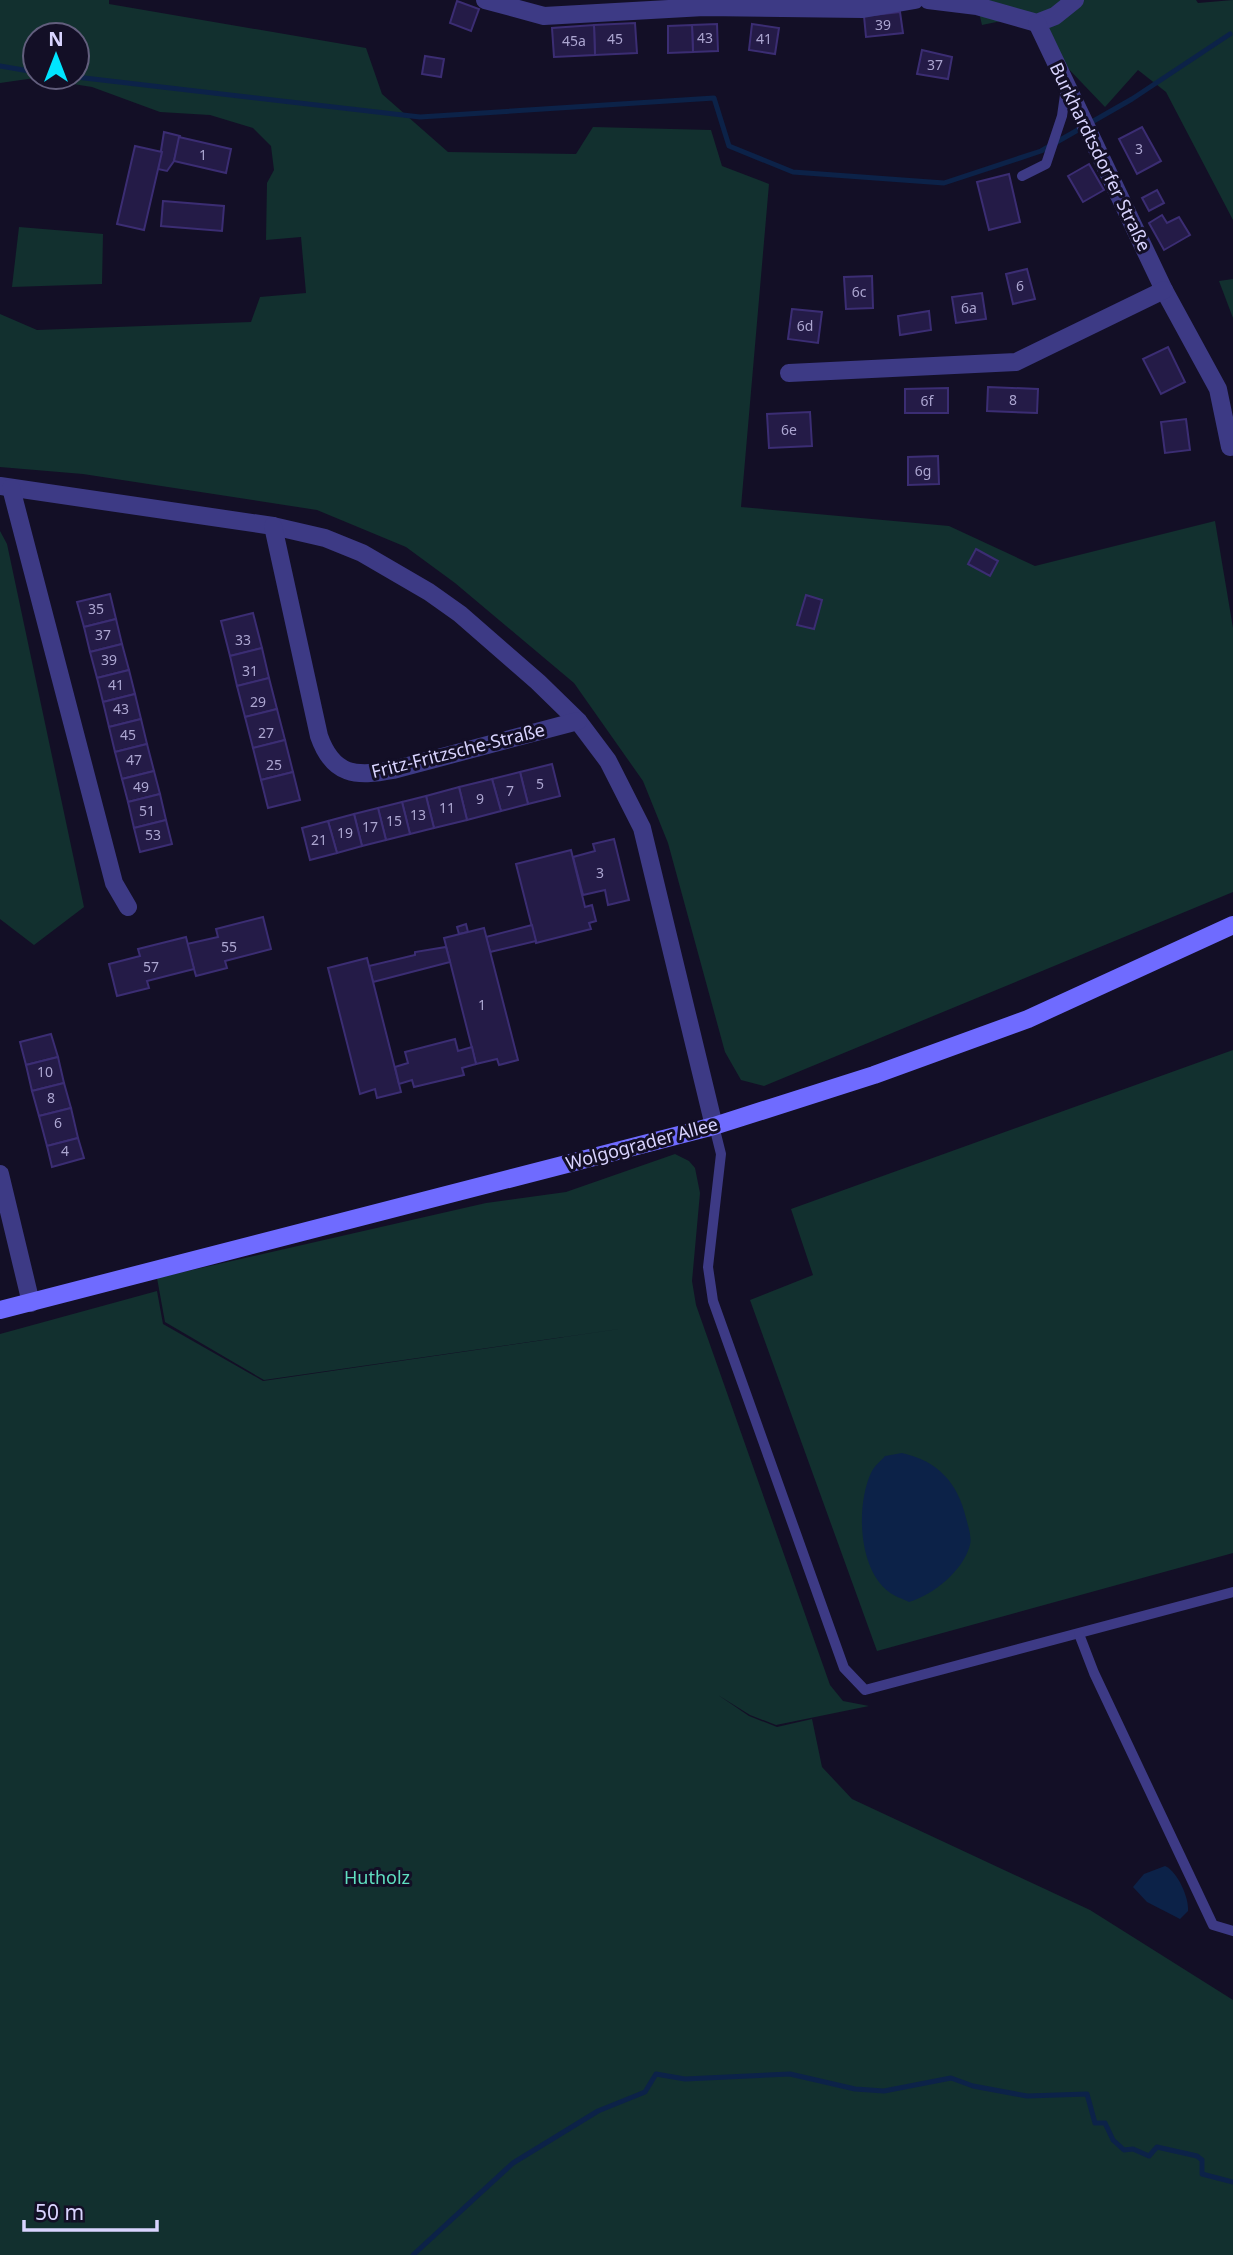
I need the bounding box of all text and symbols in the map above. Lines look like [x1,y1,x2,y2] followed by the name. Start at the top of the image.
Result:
[875,15,891,34] house number: 39
[21,21,91,91] north arrow
[48,26,64,52] text: N
[697,28,713,47] house number: 43
[607,29,623,48] house number: 45
[756,29,772,48] house number: 41
[562,31,586,50] house number: 45a
[927,55,943,74] house number: 37
[1045,58,1157,255] street label: Burkhardtsdorfer Straße
[1135,139,1143,158] house number: 3
[199,145,207,164] house number: 1
[1016,276,1024,295] house number: 6
[852,282,867,301] house number: 6c
[961,298,977,317] house number: 6a
[797,316,813,335] house number: 6d
[1009,390,1017,409] house number: 8
[921,391,935,410] house number: 6f
[781,420,797,439] house number: 6e
[915,461,931,480] house number: 6g
[88,599,104,618] house number: 35
[95,625,111,644] house number: 37
[235,630,251,649] house number: 33
[101,650,117,669] house number: 39
[242,661,258,680] house number: 31
[108,675,124,694] house number: 41
[250,692,266,711] house number: 29
[113,699,129,718] house number: 43
[369,717,547,783] street label: Fritz-Fritzsche-Straße
[258,723,274,742] house number: 27
[120,725,136,744] house number: 45
[126,750,142,769] house number: 47
[266,755,282,774] house number: 25
[536,774,544,793] house number: 5
[133,777,149,796] house number: 49
[506,781,514,800] house number: 7
[476,789,484,808] house number: 9
[439,798,455,817] house number: 11
[139,801,155,820] house number: 51
[410,805,426,824] house number: 13
[386,811,402,830] house number: 15
[362,817,378,836] house number: 17
[337,823,353,842] house number: 19
[145,825,161,844] house number: 53
[311,830,327,849] house number: 21
[596,863,604,882] house number: 3
[221,937,237,956] house number: 55
[143,957,159,976] house number: 57
[478,995,486,1014] house number: 1
[37,1062,53,1081] house number: 10
[47,1088,55,1107] house number: 8
[563,1111,720,1175] street label: Wolgograder Allee
[54,1113,62,1132] house number: 6
[61,1141,69,1160] house number: 4
[344,1865,410,1889] park label: Hutholz
[24,2188,158,2232] scale bar
[35,2198,84,2226] text: 50 m

